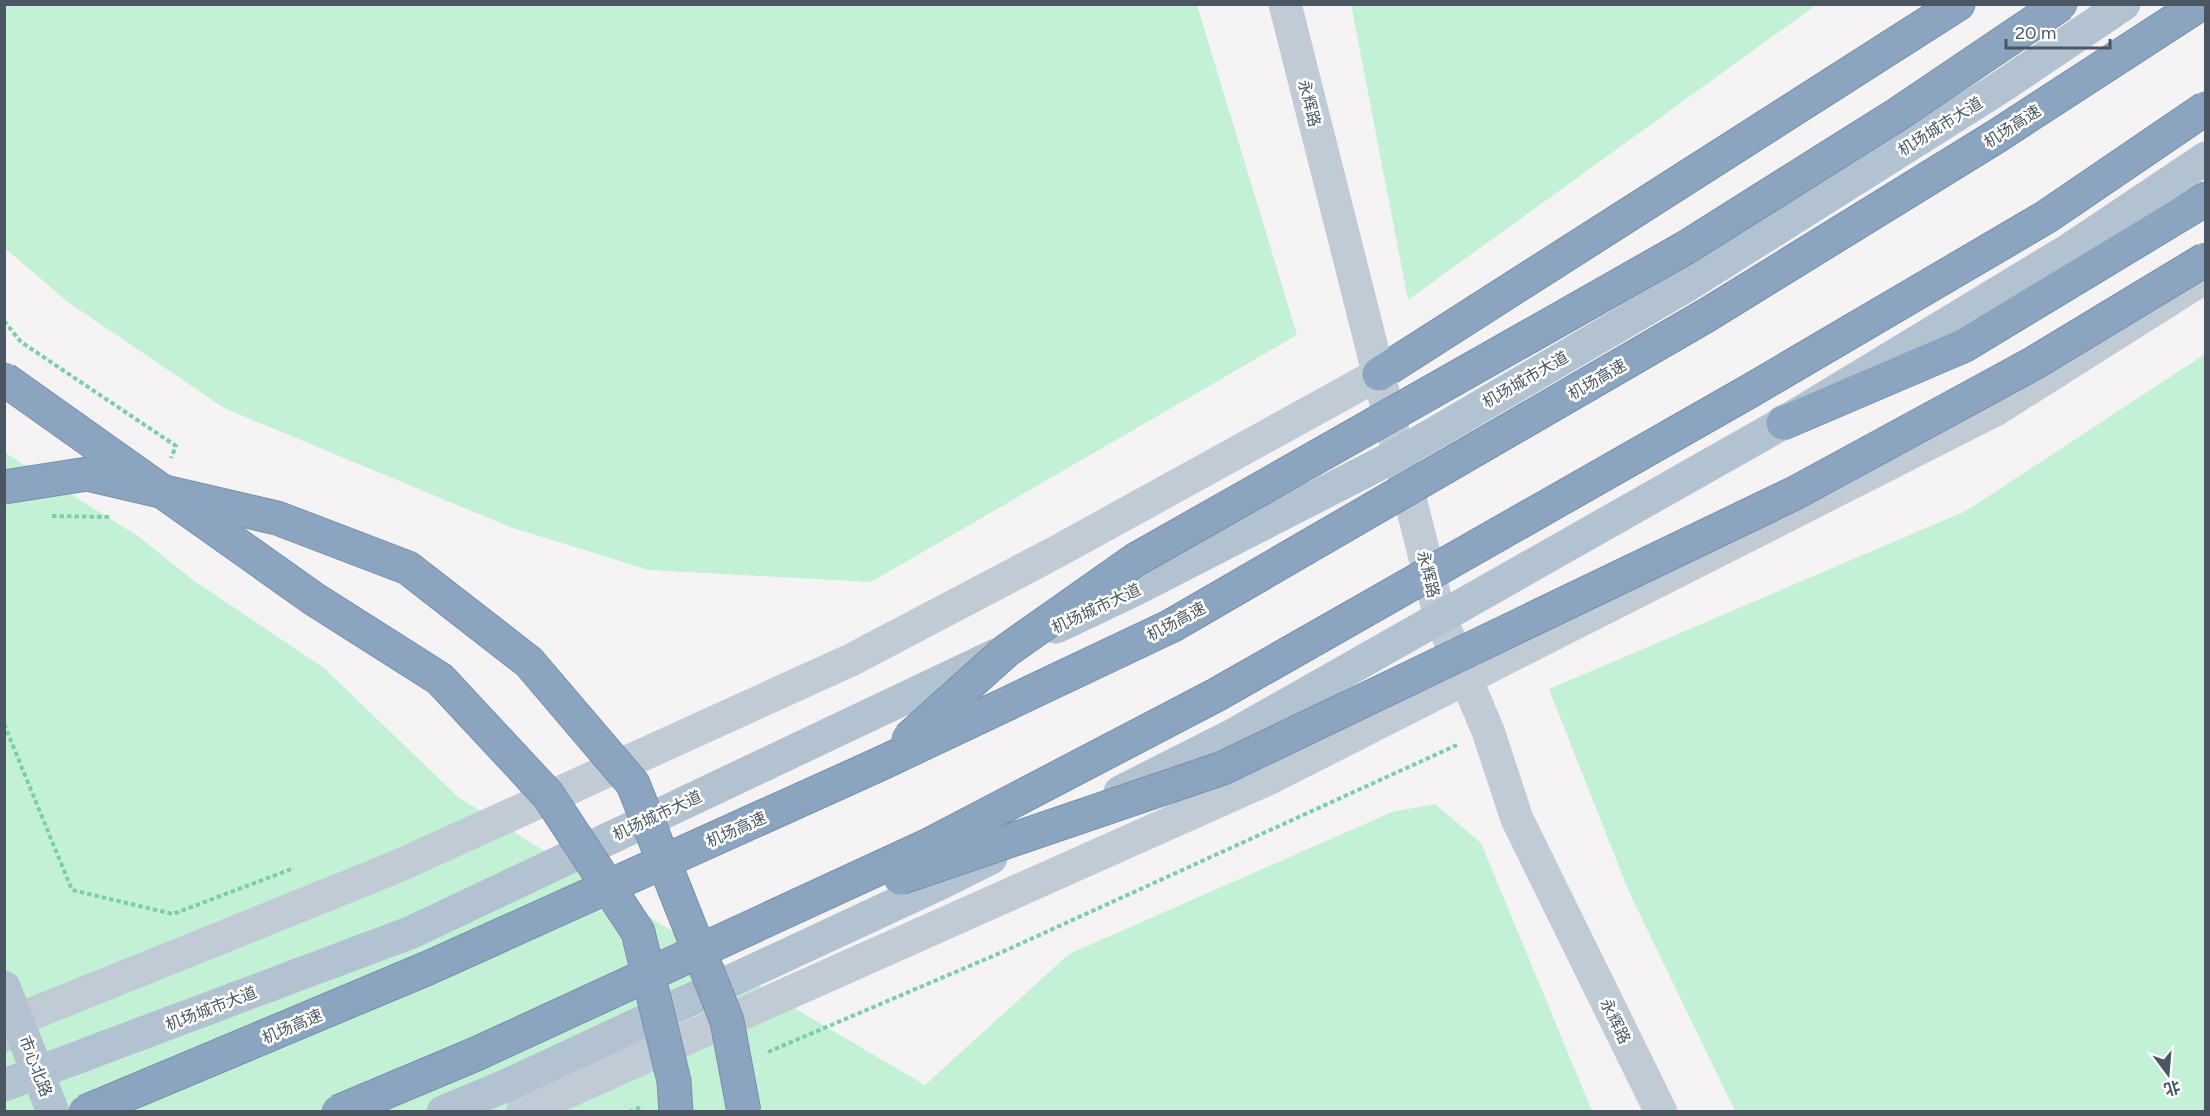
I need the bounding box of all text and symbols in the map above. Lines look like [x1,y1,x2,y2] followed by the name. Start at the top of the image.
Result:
[2006,12,2110,50] scale bar
[2015,22,2056,44] text: 20 m
[1294,78,1325,129] street label: 永辉路
[1895,93,1986,160] street label: 机场城市大道
[1980,101,2044,152] street label: 机场高速
[1479,347,1572,412] street label: 机场城市大道
[1565,355,1630,404] street label: 机场高速
[1413,549,1444,600] street label: 永辉路
[1049,580,1144,637] street label: 机场城市大道
[1144,598,1209,645] street label: 机场高速
[610,787,705,844] street label: 机场城市大道
[703,808,769,851] street label: 机场高速
[163,982,259,1035] street label: 机场城市大道
[1596,995,1635,1047] street label: 永辉路
[259,1005,325,1048] street label: 机场高速
[15,1033,56,1099] street label: 市心北路
[2138,1044,2198,1104] north arrow
[2162,1077,2182,1099] text: 北

